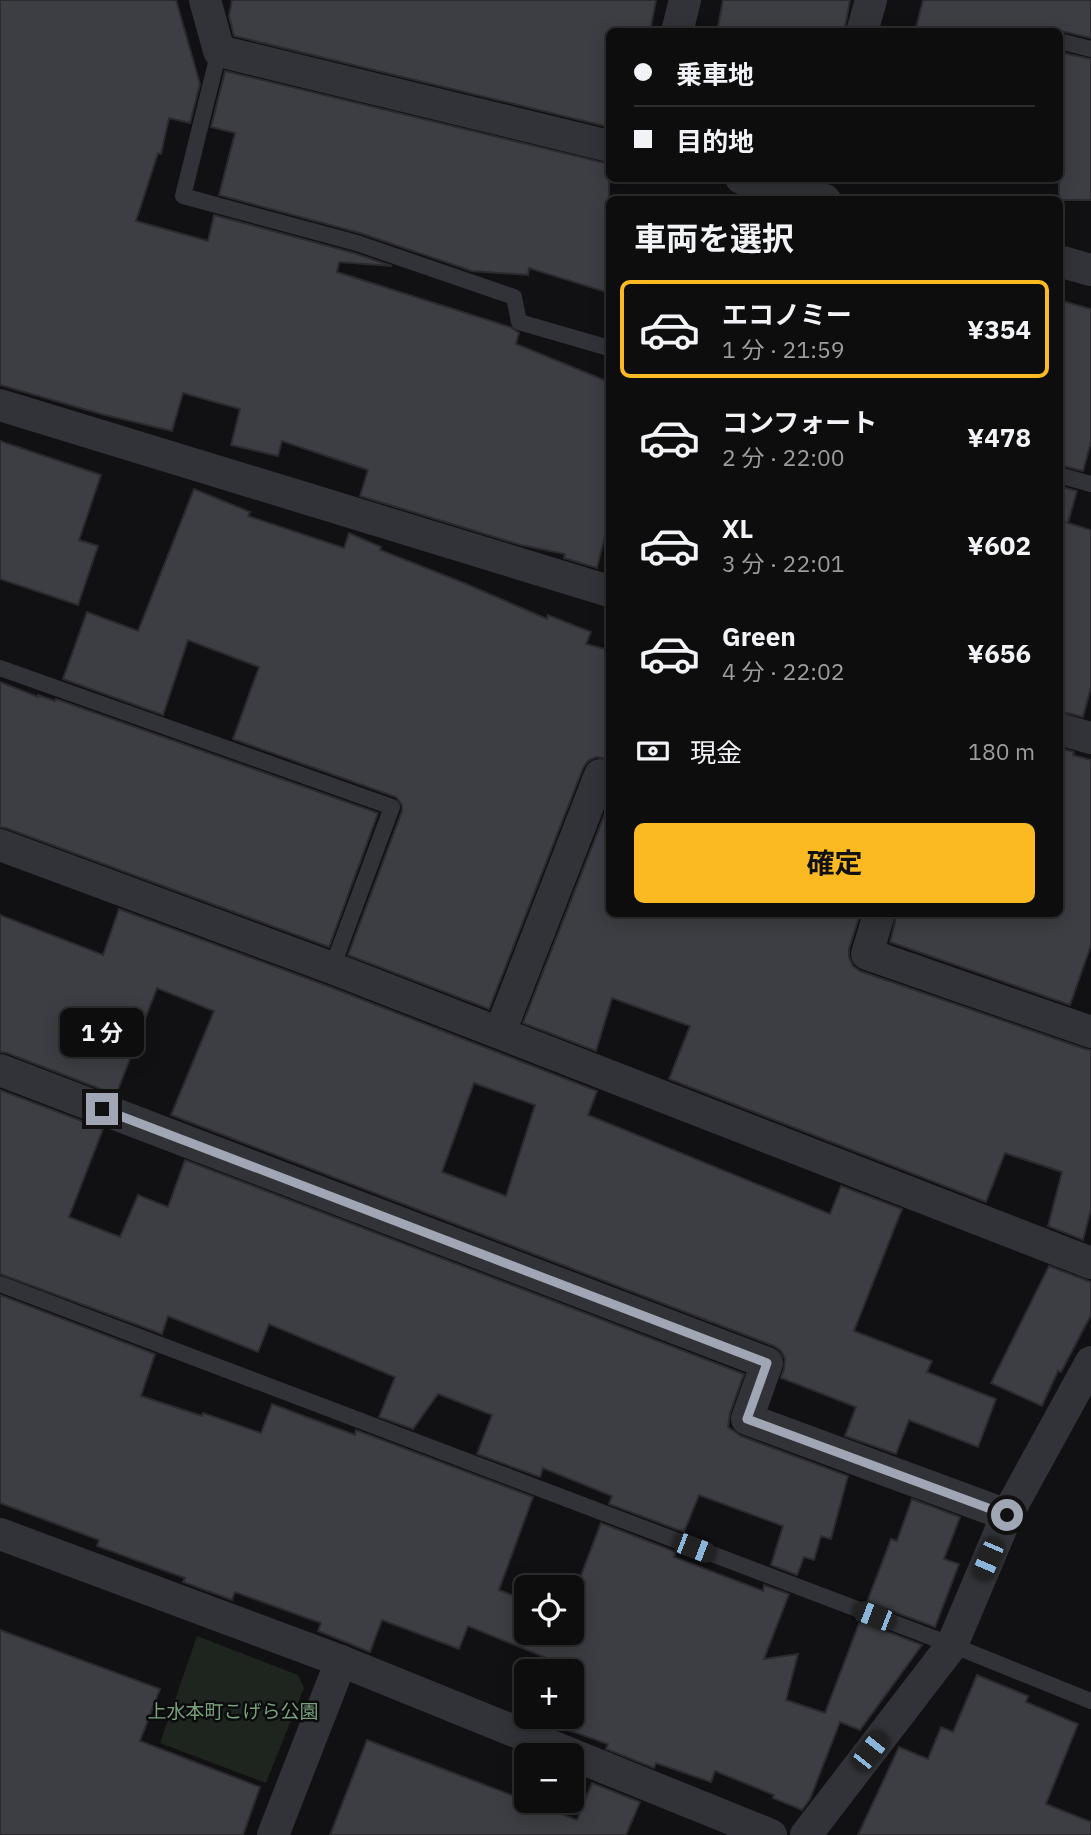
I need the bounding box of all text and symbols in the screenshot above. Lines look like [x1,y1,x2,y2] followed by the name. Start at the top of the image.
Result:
[676,57,754,91] text: 乗車地
[676,124,754,158] text: 目的地
[634,217,794,259] text: 車両を選択
[722,297,852,331] text: エコノミー
[638,298,701,361] icon: car
[967,312,1031,346] text: ¥354
[722,334,845,364] text: 1 分 · 21:59
[722,405,877,439] text: コンフォート
[638,406,701,469] icon: car
[967,420,1031,454] text: ¥478
[722,442,845,472] text: 2 分 · 22:00
[722,511,753,545] text: XL
[638,514,701,577] icon: car
[967,528,1031,562] text: ¥602
[722,548,845,578] text: 3 分 · 22:01
[722,619,796,653] text: Green
[638,622,701,685] icon: car
[967,636,1031,670] text: ¥656
[722,656,845,686] text: 4 分 · 22:02
[634,732,672,770] icon: cash
[690,735,742,769] text: 現金
[968,736,1035,766] text: 180 m
[634,823,1035,903] button: 確定
[60,1007,144,1056] callout: 1 分
[81,1017,123,1047] text: 1 分
[86,1093,118,1125] route end
[991,1499,1023,1531] route start
[671,1531,718,1565] car
[971,1536,1006,1582] car
[514,1575,584,1813] map controls
[514,1575,584,1645] button: locate
[851,1599,898,1633] car
[514,1659,584,1729] button: +
[147,1699,319,1723] park label: 上水本町こげら公園
[849,1728,892,1774] car
[514,1743,584,1813] button: −

